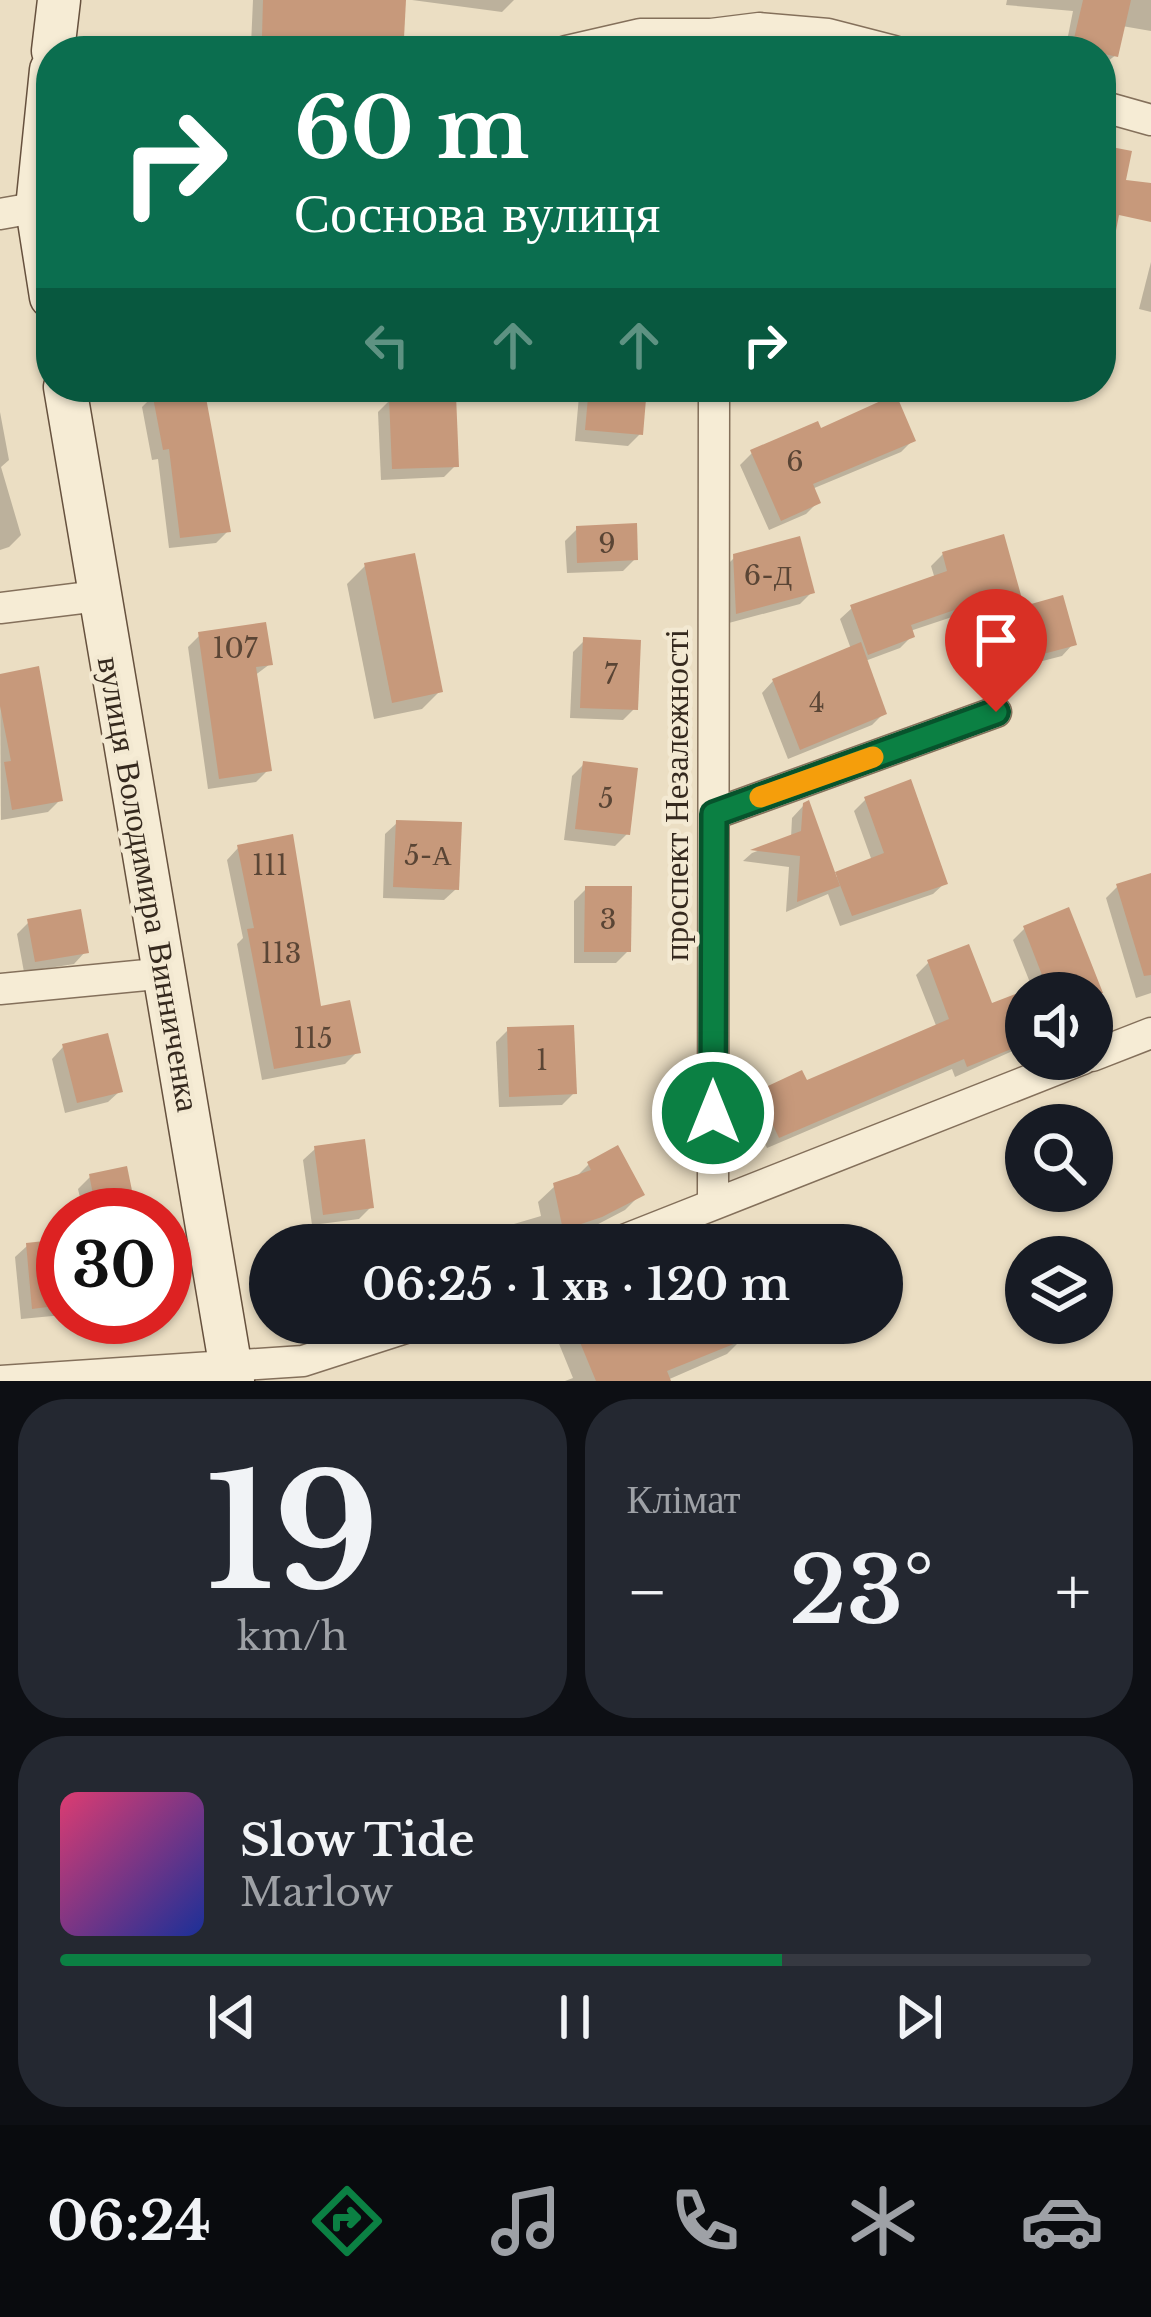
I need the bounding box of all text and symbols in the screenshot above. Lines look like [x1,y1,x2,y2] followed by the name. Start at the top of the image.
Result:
[294,77,529,181] text: 60 m
[96,84,252,240] icon: right
[294,180,660,247] text: Соснова вулиця
[354,312,420,378] icon: left
[480,312,546,378] icon: ahead
[606,312,672,378] icon: ahead
[732,312,798,378] icon: right
[786,445,804,478] house number: 6
[598,527,616,560] house number: 9
[744,559,792,592] house number: 6-Д
[945,589,1047,712] pin
[963,607,1029,673] icon: arrive
[656,629,697,961] street label: проспект Незалежності
[213,632,258,665] house number: 107
[89,653,209,1115] street label: вулиця Володимира Винниченка
[604,658,618,691] house number: 7
[809,686,825,719] house number: 4
[598,782,614,815] house number: 5
[404,839,452,872] house number: 5-А
[252,849,288,882] house number: 111
[600,903,616,936] house number: 3
[261,937,301,970] house number: 113
[1005,972,1113,1344] map controls
[1005,972,1113,1080] button: sound
[293,1022,333,1055] house number: 115
[536,1044,548,1077] house number: 1
[650,1050,776,1176] position arrow
[1005,1104,1113,1212] button: search
[36,1188,192,1344] speed limit sign: 30
[1005,1236,1113,1344] button: layers
[362,1256,790,1312] text: 06:25 · 1 хв · 120 m
[206,1437,379,1630] text: 19
[627,1475,741,1524] text: Клімат
[789,1536,934,1647] text: 23°
[627,1551,668,1633] text: −
[1055,1551,1091,1633] text: +
[237,1612,348,1661] text: km/h
[240,1812,475,1868] text: Slow Tide
[240,1868,393,1917] text: Marlow
[199,1984,265,2050] icon: previous
[542,1984,608,2050] icon: pause
[886,1984,952,2050] icon: next
[305,2179,389,2263] icon: directions
[484,2179,568,2263] icon: music
[663,2179,747,2263] icon: phone
[841,2179,925,2263] icon: climate
[1020,2179,1104,2263] icon: car
[47,2188,211,2255] text: 06:24

